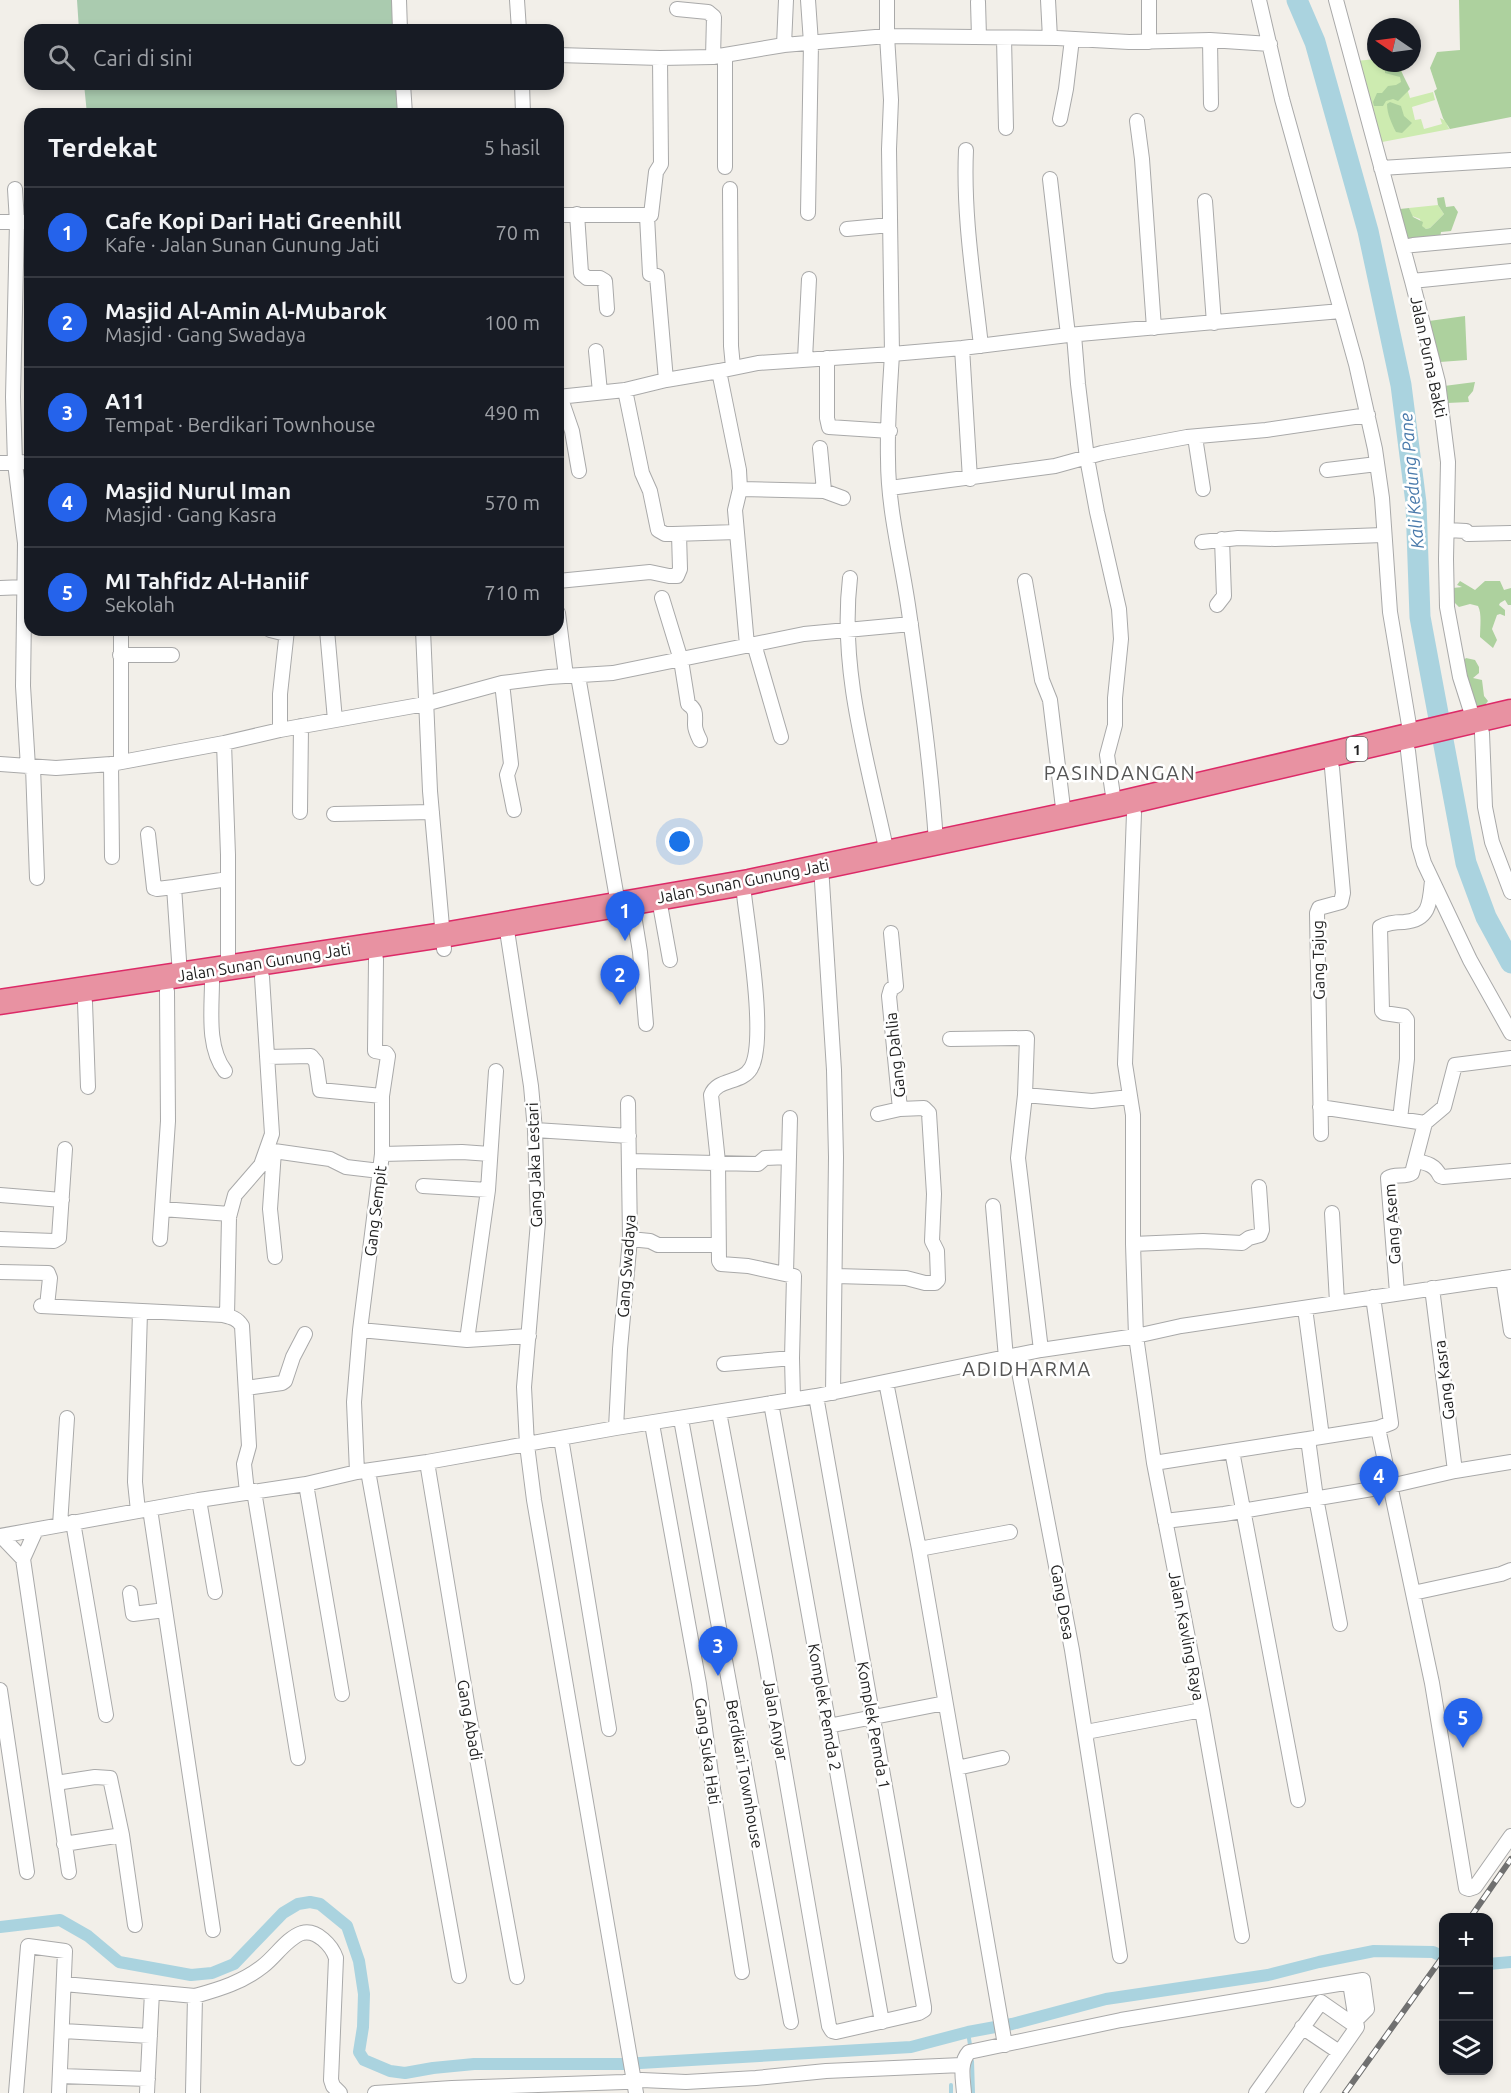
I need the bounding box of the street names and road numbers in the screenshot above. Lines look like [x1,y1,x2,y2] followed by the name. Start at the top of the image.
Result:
[1407,295,1451,419] street label: Jalan Purna Bakti
[1346,737,1368,761] road number: 1
[655,855,831,907] street label: Jalan Sunan Gunung Jati
[1308,920,1328,1000] street label: Gang Tajug
[176,939,352,985] street label: Jalan Sunan Gunung Jati
[882,1011,908,1099] street label: Gang Dahlia
[523,1102,545,1228] street label: Gang Jaka Lestari
[360,1164,390,1257] street label: Gang Sempit
[1380,1183,1404,1265] street label: Gang Asem
[613,1214,639,1318] street label: Gang Swadaya
[1430,1339,1458,1421] street label: Gang Kasra
[1048,1563,1078,1641] street label: Gang Desa
[1166,1570,1208,1702] street label: Jalan Kavling Raya
[805,1642,845,1772] street label: Komplek Pemda 2
[854,1660,894,1790] street label: Komplek Pemda 1
[454,1678,486,1762] street label: Gang Abadi
[760,1678,792,1762] street label: Jalan Anyar
[692,1696,724,1806] street label: Gang Suka Hati
[723,1698,767,1850] street label: Berdikari Townhouse

